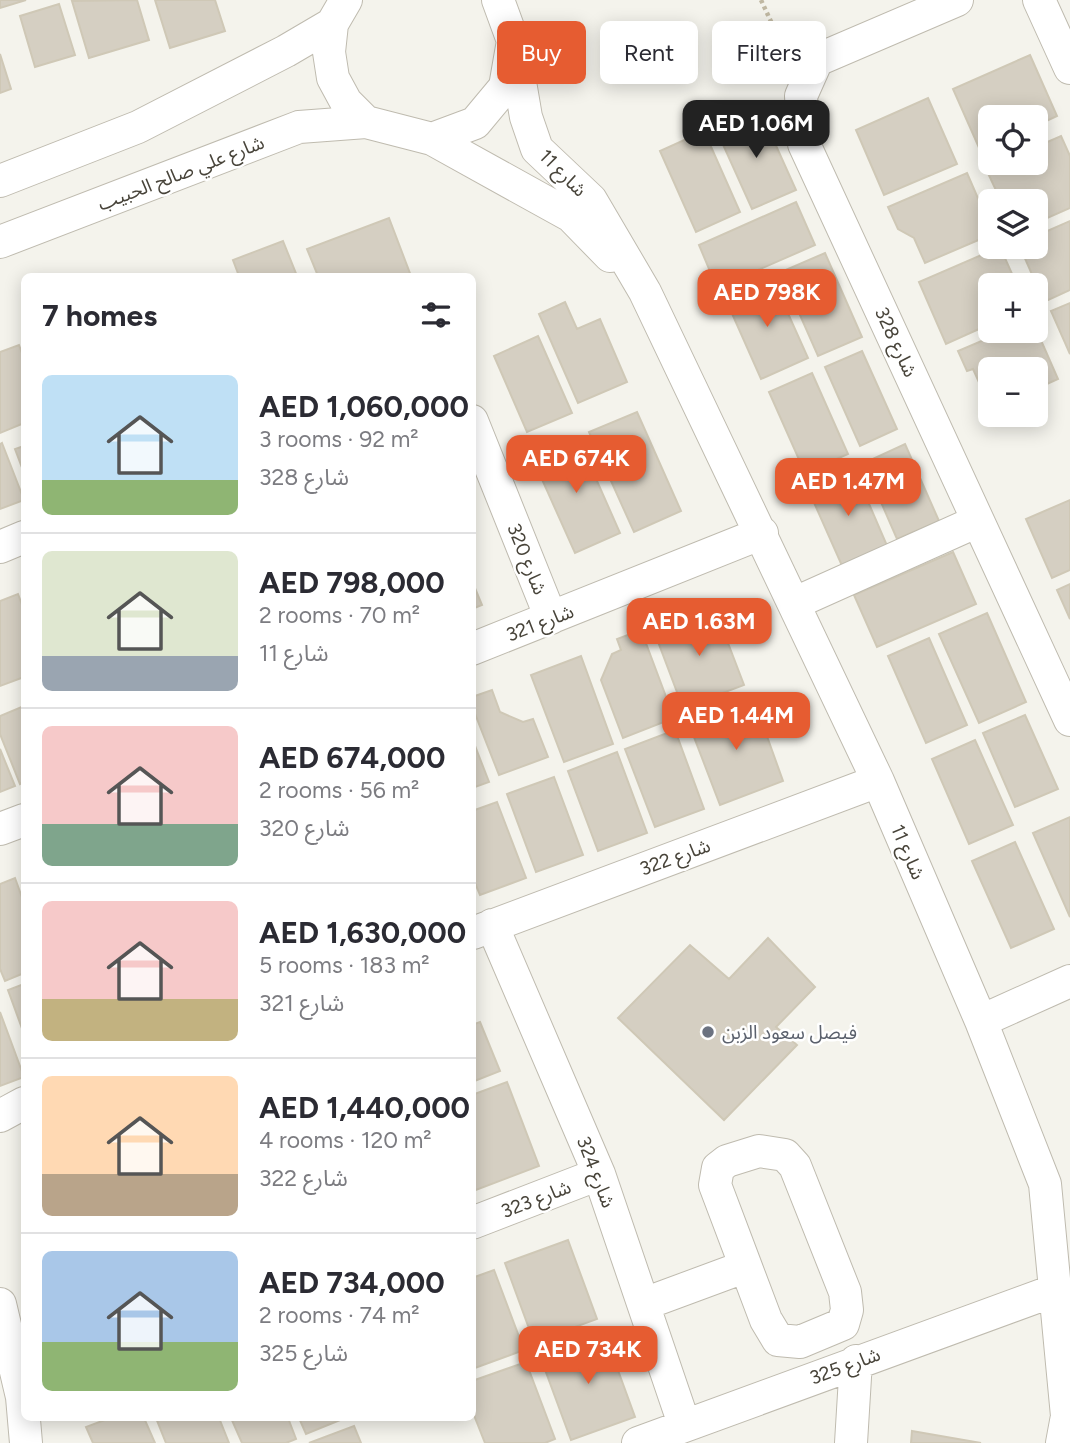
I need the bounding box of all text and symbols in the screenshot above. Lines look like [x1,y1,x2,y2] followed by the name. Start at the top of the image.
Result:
[497,21,586,84] chip: Buy
[600,21,698,84] chip: Rent
[712,21,826,84] chip: Filters
[676,100,836,160] pin: AED 1.06M
[978,105,1048,427] map controls
[978,105,1048,175] button: locate
[699,109,813,137] text: AED 1.06M
[95,131,269,218] street label: شارع علي صالح الحبيب
[533,145,591,203] street label: شارع 11
[978,189,1048,259] button: layers
[695,270,839,329] pin: AED 798K
[978,273,1048,343] button: +
[713,278,821,306] text: AED 798K
[417,296,455,334] icon: filters
[42,297,157,334] text: 7 homes
[868,303,922,381] street label: شارع 328
[978,357,1048,427] button: −
[259,388,469,425] text: AED 1,060,000
[98,403,182,487] icon: home
[259,425,419,453] text: 3 rooms · 92 m²
[504,435,648,495] pin: AED 674K
[522,444,630,472] text: AED 674K
[768,458,928,518] pin: AED 1.47M
[259,463,349,491] text: شارع 328
[791,467,905,495] text: AED 1.47M
[500,520,552,599] street label: شارع 320
[259,564,445,601] text: AED 798,000
[98,579,182,663] icon: home
[619,598,779,658] pin: AED 1.63M
[503,600,578,648] street label: شارع 321
[259,601,420,629] text: 2 rooms · 70 m²
[643,607,755,635] text: AED 1.63M
[259,639,329,667] text: شارع 11
[656,692,816,752] pin: AED 1.44M
[678,701,794,729] text: AED 1.44M
[259,739,445,776] text: AED 674,000
[98,754,182,838] icon: home
[259,776,419,804] text: 2 rooms · 56 m²
[259,814,350,842] text: شارع 320
[884,821,930,884] street label: شارع 11
[637,834,714,882] street label: شارع 322
[259,914,466,951] text: AED 1,630,000
[98,929,182,1013] icon: home
[259,951,430,979] text: 5 rooms · 183 m²
[259,989,344,1017] text: شارع 321
[722,1021,857,1044] place label: فيصل سعود الزبن
[700,1024,716,1040] marker: فيصل سعود الزبن
[259,1089,470,1126] text: AED 1,440,000
[98,1104,182,1188] icon: home
[259,1126,432,1154] text: 4 rooms · 120 m²
[570,1133,620,1212] street label: شارع 324
[259,1164,348,1192] text: شارع 322
[498,1175,575,1225] street label: شارع 323
[259,1264,445,1301] text: AED 734,000
[98,1279,182,1363] icon: home
[259,1301,420,1329] text: 2 rooms · 74 m²
[516,1326,660,1386] pin: AED 734K
[535,1335,642,1363] text: AED 734K
[259,1339,348,1367] text: شارع 325
[806,1343,884,1391] street label: شارع 325

